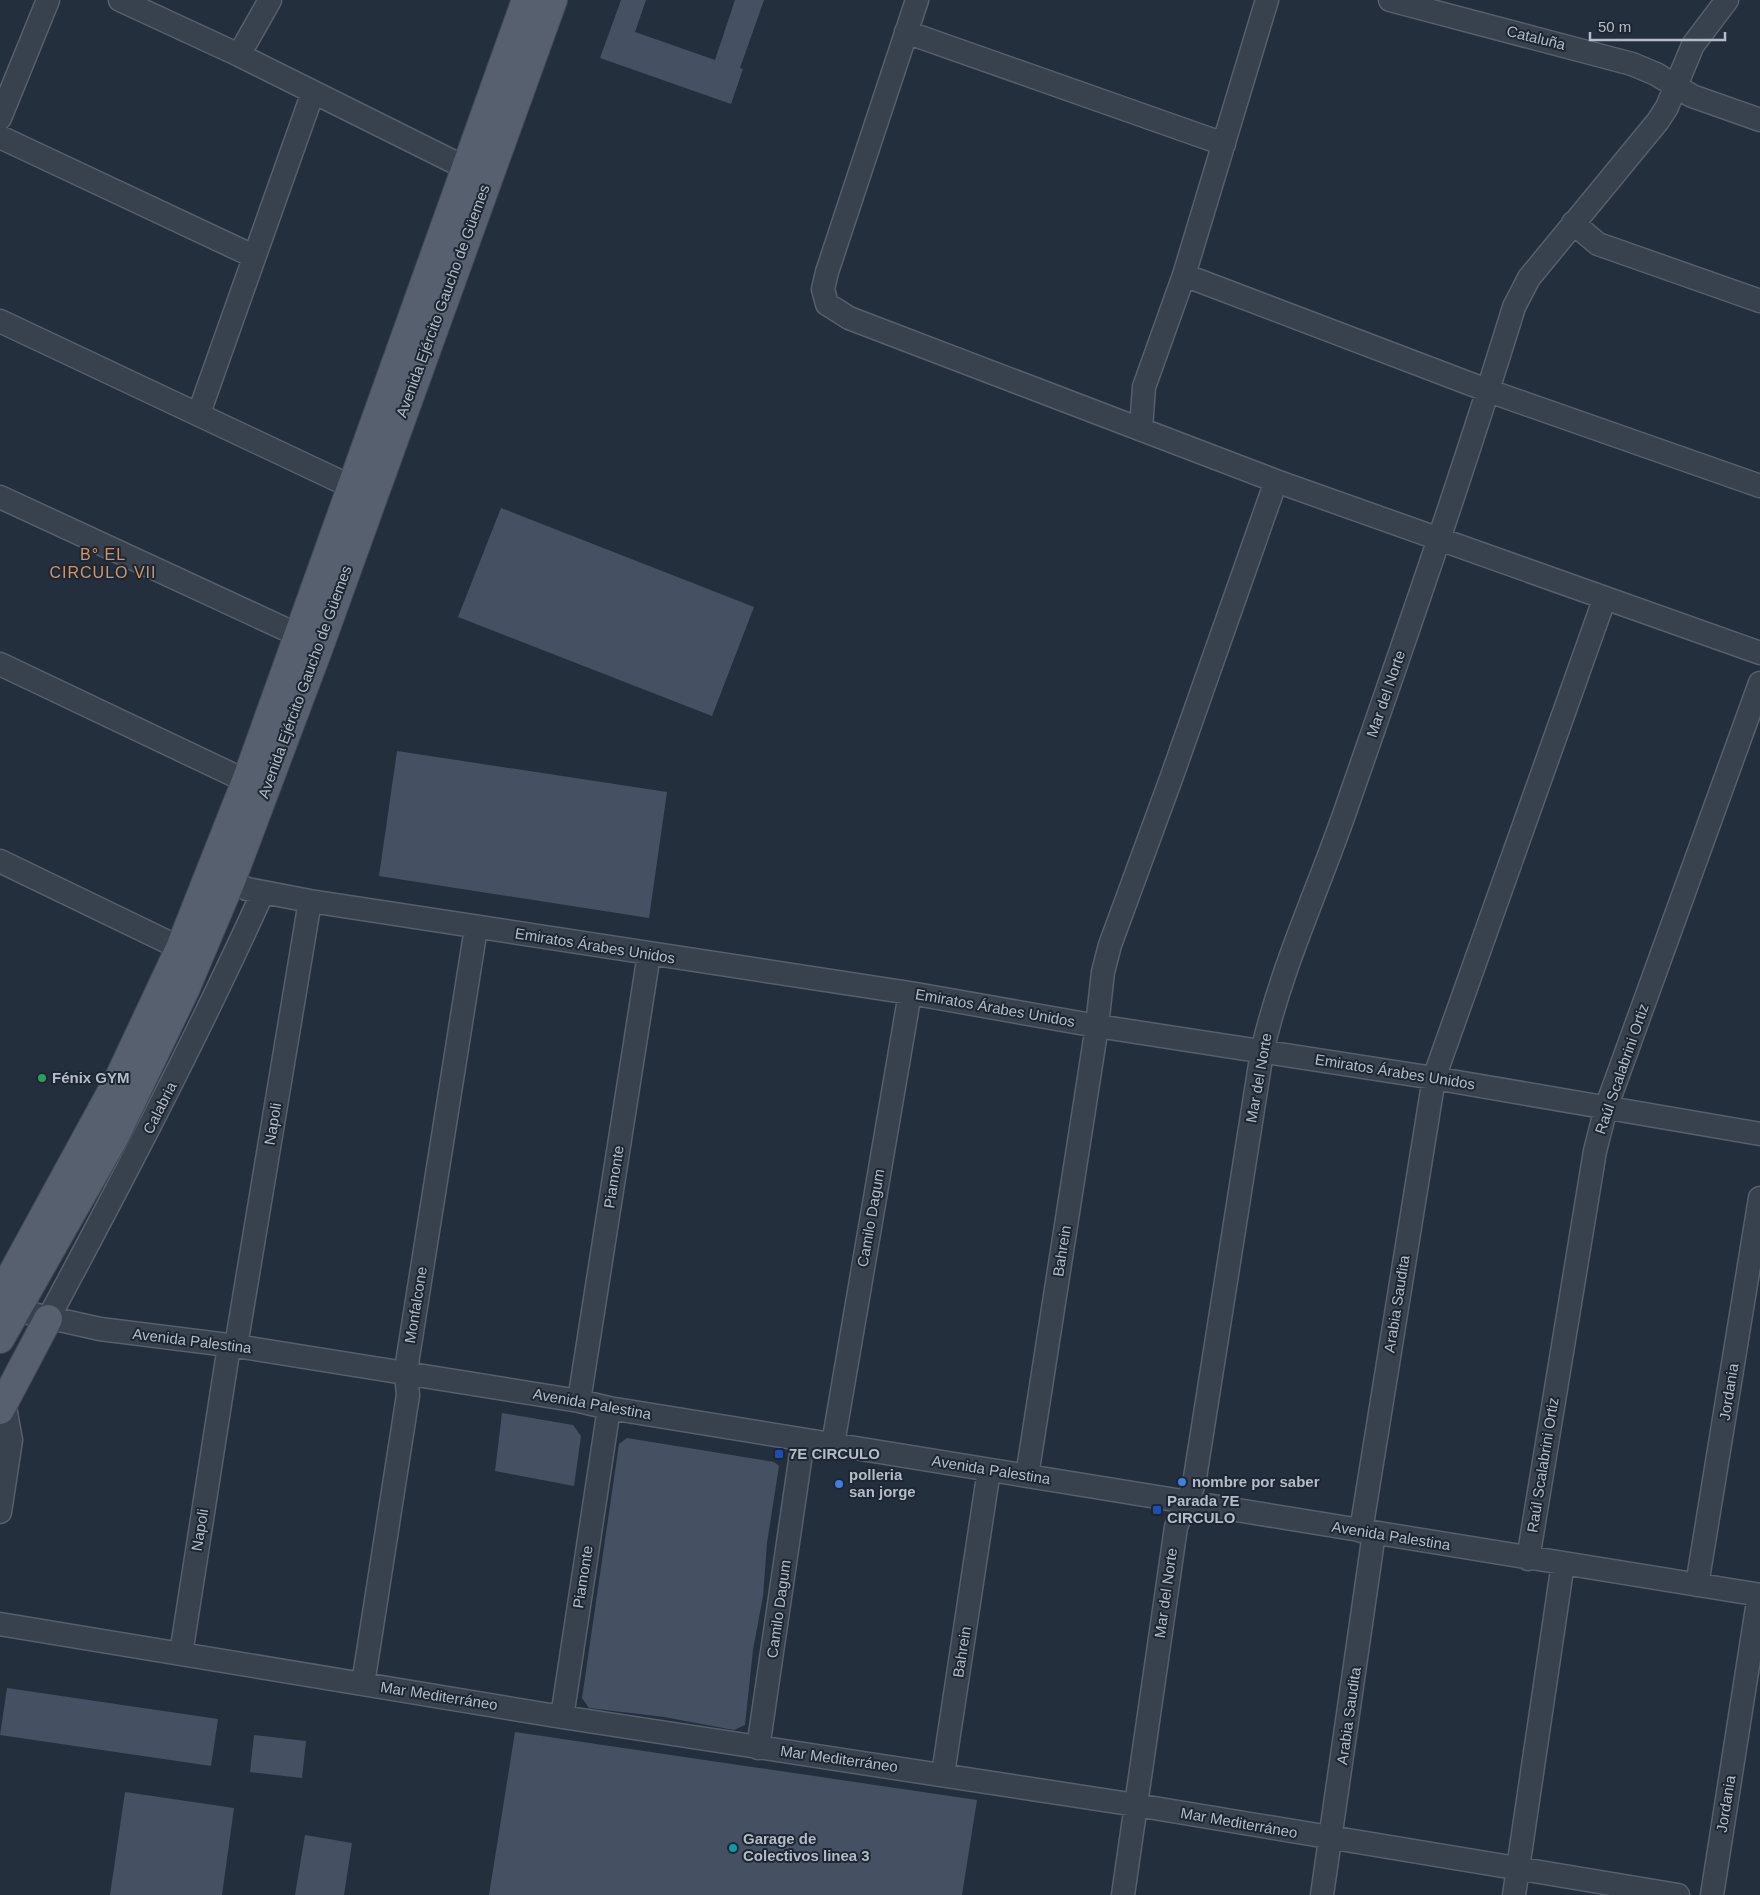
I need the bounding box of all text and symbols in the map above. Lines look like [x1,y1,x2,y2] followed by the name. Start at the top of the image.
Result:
[1590,10,1725,42] scale bar
[1598,18,1631,35] text: 50 m
[1505,22,1568,53] street label: Cataluña
[392,182,493,420] street label: Avenida Ejército Gaucho de Güemes
[49,546,157,581] district label: B° EL CIRCULO VII
[254,563,355,801] street label: Avenida Ejército Gaucho de Güemes
[1363,648,1408,740] street label: Mar del Norte
[514,924,676,967] street label: Emiratos Árabes Unidos
[914,985,1076,1030] street label: Emiratos Árabes Unidos
[1591,1001,1652,1136] street label: Raúl Scalabrini Ortiz
[1242,1032,1275,1124] street label: Mar del Norte
[1314,1050,1476,1093] street label: Emiratos Árabes Unidos
[52,1069,130,1086] place label: Fénix GYM
[36,1072,48,1084] marker: Fénix GYM
[139,1078,180,1137] street label: Calabria
[261,1102,284,1146] street label: Napoli
[600,1144,627,1210] street label: Piamonte
[854,1168,887,1268] street label: Camilo Dagum
[1049,1224,1074,1278] street label: Bahrein
[1380,1253,1413,1354] street label: Arabia Saudita
[401,1265,430,1345] street label: Monfalcone
[132,1325,253,1356] street label: Avenida Palestina
[1716,1362,1742,1422] street label: Jordania
[532,1385,653,1422] street label: Avenida Palestina
[1523,1396,1562,1534] street label: Raúl Scalabrini Ortiz
[789,1445,880,1462] place label: 7E CIRCULO
[773,1448,785,1460] marker: 7E CIRCULO
[931,1452,1052,1487] street label: Avenida Palestina
[849,1466,916,1500] place label: polleria san jorge
[1192,1473,1320,1490] place label: nombre por saber
[1176,1476,1188,1488] marker: nombre por saber
[833,1478,845,1490] marker: polleria san jorge
[1167,1492,1240,1526] place label: Parada 7E CIRCULO
[1151,1504,1163,1516] marker: Parada 7E CIRCULO
[188,1508,211,1552] street label: Napoli
[1331,1518,1452,1553] street label: Avenida Palestina
[569,1544,596,1610] street label: Piamonte
[1151,1547,1180,1639] street label: Mar del Norte
[763,1559,794,1659] street label: Camilo Dagum
[949,1625,974,1679] street label: Bahrein
[1333,1665,1364,1766] street label: Arabia Saudita
[379,1678,499,1713] street label: Mar Mediterráneo
[779,1742,899,1775] street label: Mar Mediterráneo
[1713,1774,1739,1834] street label: Jordania
[1179,1804,1299,1841] street label: Mar Mediterráneo
[743,1830,870,1864] place label: Garage de Colectivos linea 3
[727,1842,739,1854] marker: Garage de Colectivos linea 3

